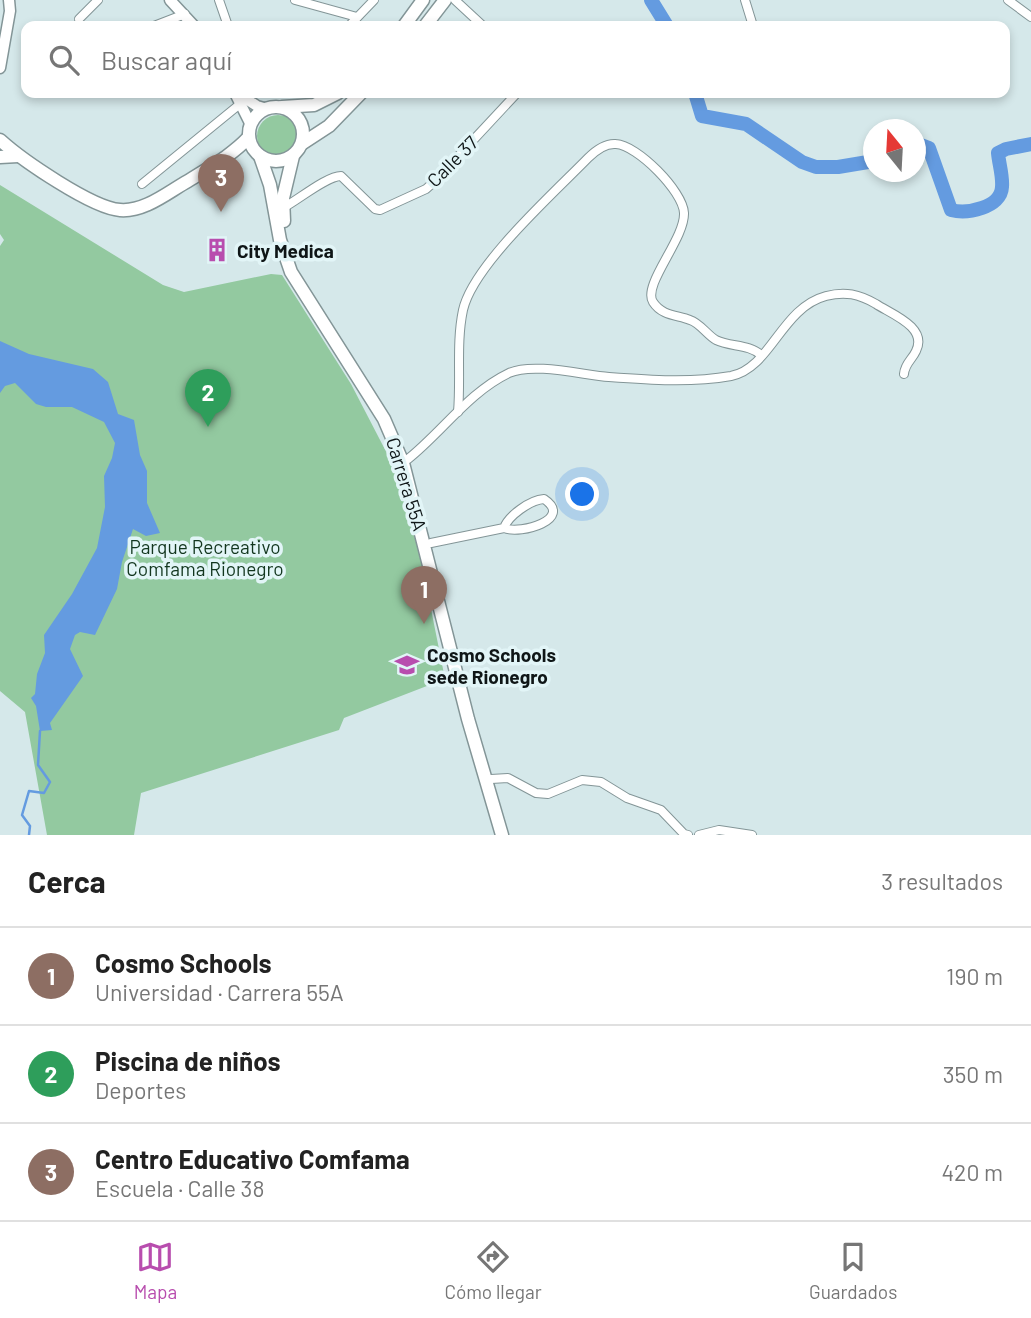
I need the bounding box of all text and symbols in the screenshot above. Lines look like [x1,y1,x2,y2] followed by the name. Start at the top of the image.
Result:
[21,21,1010,98] search box
[45,41,83,79] icon: search
[101,44,232,75] text: Buscar aquí
[863,119,926,182] north arrow
[422,131,482,191] street label: Calle 37
[198,154,244,212] pin: 3
[203,236,231,264] building icon: City Medica
[237,239,334,262] place label: City Medica
[185,369,231,427] pin: 2
[382,435,432,533] street label: Carrera 55A
[565,477,599,511] your location
[126,535,284,580] park label: Parque Recreativo Comfama Rionegro
[401,566,447,624] pin: 1
[427,643,556,688] place label: Cosmo Schools sede Rionegro
[393,651,421,679] school or university icon: Cosmo Schools sede Rionegro
[28,863,106,899] text: Cerca
[881,867,1003,895] text: 3 resultados
[95,947,272,978] text: Cosmo Schools
[47,962,55,990] text: 1
[946,962,1003,990] text: 190 m
[95,978,344,1006] text: Universidad · Carrera 55A
[95,1045,281,1076] text: Piscina de niños
[45,1060,57,1088] text: 2
[943,1060,1003,1088] text: 350 m
[95,1076,186,1104] text: Deportes
[95,1143,410,1174] text: Centro Educativo Comfama
[45,1158,57,1186] text: 3
[941,1158,1003,1186] text: 420 m
[95,1174,264,1202] text: Escuela · Calle 38
[134,1238,177,1303] tab: Mapa
[445,1238,542,1303] tab: Cómo llegar
[809,1238,897,1303] tab: Guardados

